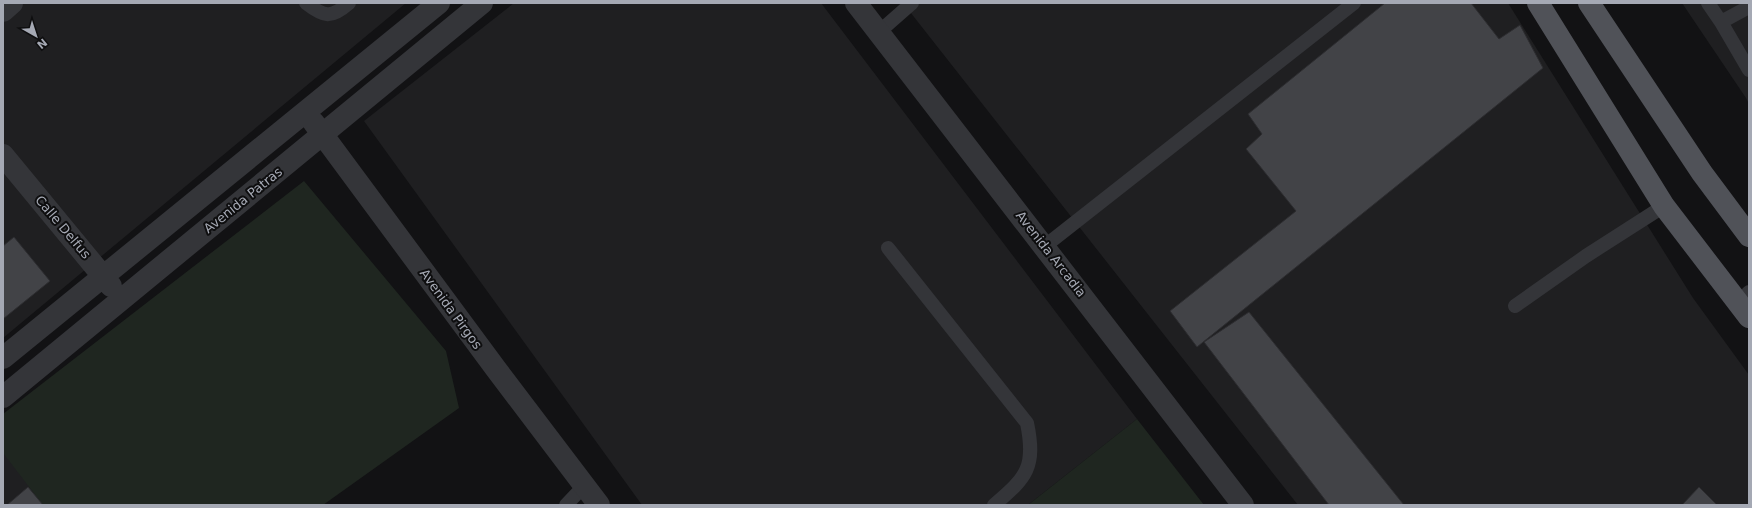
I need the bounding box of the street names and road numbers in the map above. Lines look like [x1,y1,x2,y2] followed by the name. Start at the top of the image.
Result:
[201,164,285,236] street label: Avenida Patras
[32,192,94,262] street label: Calle Delfus
[1013,208,1089,300] street label: Avenida Arcadia
[417,266,485,352] street label: Avenida Pirgos

